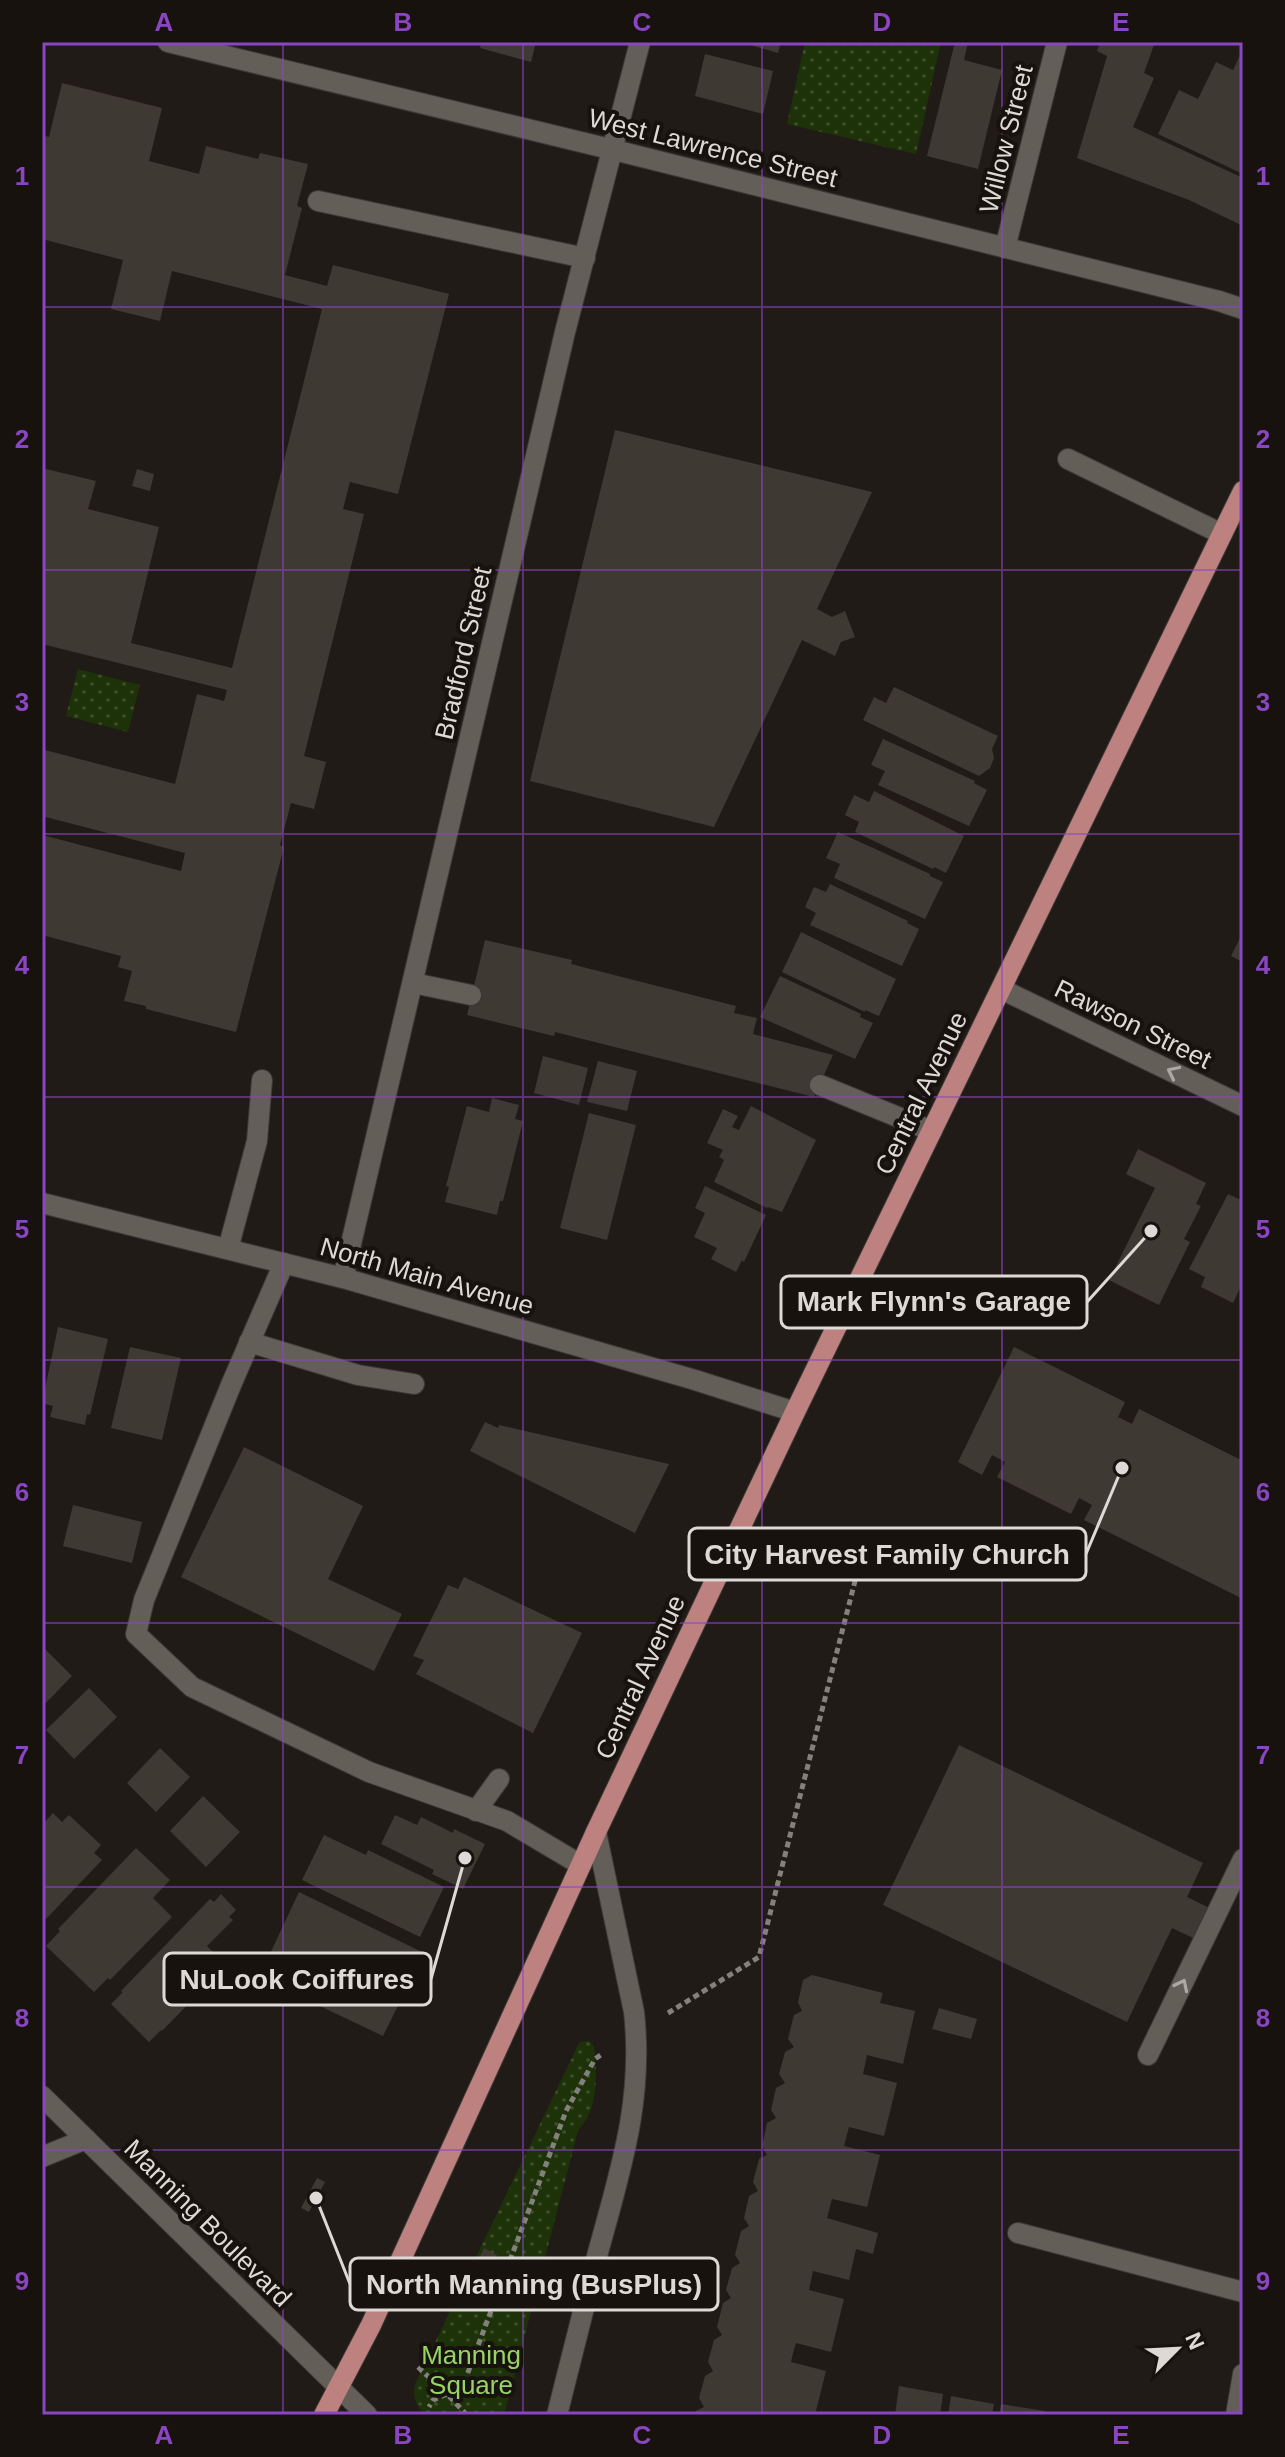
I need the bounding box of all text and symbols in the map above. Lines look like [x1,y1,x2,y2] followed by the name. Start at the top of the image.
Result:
[155,7,174,37] text: A
[394,7,412,37] text: B
[633,7,652,37] text: C
[873,7,891,37] text: D
[1112,7,1130,37] text: E
[973,61,1039,216] street label: Willow Street
[586,103,841,194] street label: West Lawrence Street
[15,161,29,191] text: 1
[1256,161,1270,191] text: 1
[15,424,29,454] text: 2
[1256,424,1270,454] text: 2
[429,563,498,742] street label: Bradford Street
[15,687,29,717] text: 3
[1256,687,1270,717] text: 3
[15,950,30,980] text: 4
[1256,950,1271,980] text: 4
[1050,973,1217,1075] street label: Rawson Street
[869,1007,973,1179] street label: Central Avenue
[1166,1066,1181,1082] one-way arrow
[15,1214,29,1244] text: 5
[1256,1214,1270,1244] text: 5
[317,1231,537,1321] street label: North Main Avenue
[781,1276,1087,1328] callout: Mark Flynn's Garage
[797,1286,1071,1317] text: Mark Flynn's Garage
[15,1477,29,1507] text: 6
[1256,1477,1270,1507] text: 6
[689,1528,1086,1580] callout: City Harvest Family Church
[704,1539,1070,1570] text: City Harvest Family Church
[589,1590,691,1764] street label: Central Avenue
[15,1740,29,1770] text: 7
[1256,1740,1270,1770] text: 7
[164,1953,431,2005] callout: NuLook Coiffures
[180,1964,414,1995] text: NuLook Coiffures
[1172,1978,1188,1993] one-way arrow
[15,2003,29,2033] text: 8
[1256,2003,1270,2033] text: 8
[118,2133,298,2313] street label: Manning Boulevard
[350,2258,718,2310] callout: North Manning (BusPlus)
[15,2266,29,2296] text: 9
[1256,2266,1270,2296] text: 9
[366,2269,702,2300] text: North Manning (BusPlus)
[1137,2309,1217,2389] north arrow
[1180,2329,1209,2353] text: N
[421,2340,521,2400] park label: Manning Square
[155,2420,174,2450] text: A
[394,2420,412,2450] text: B
[633,2420,652,2450] text: C
[873,2420,891,2450] text: D
[1112,2420,1130,2450] text: E

